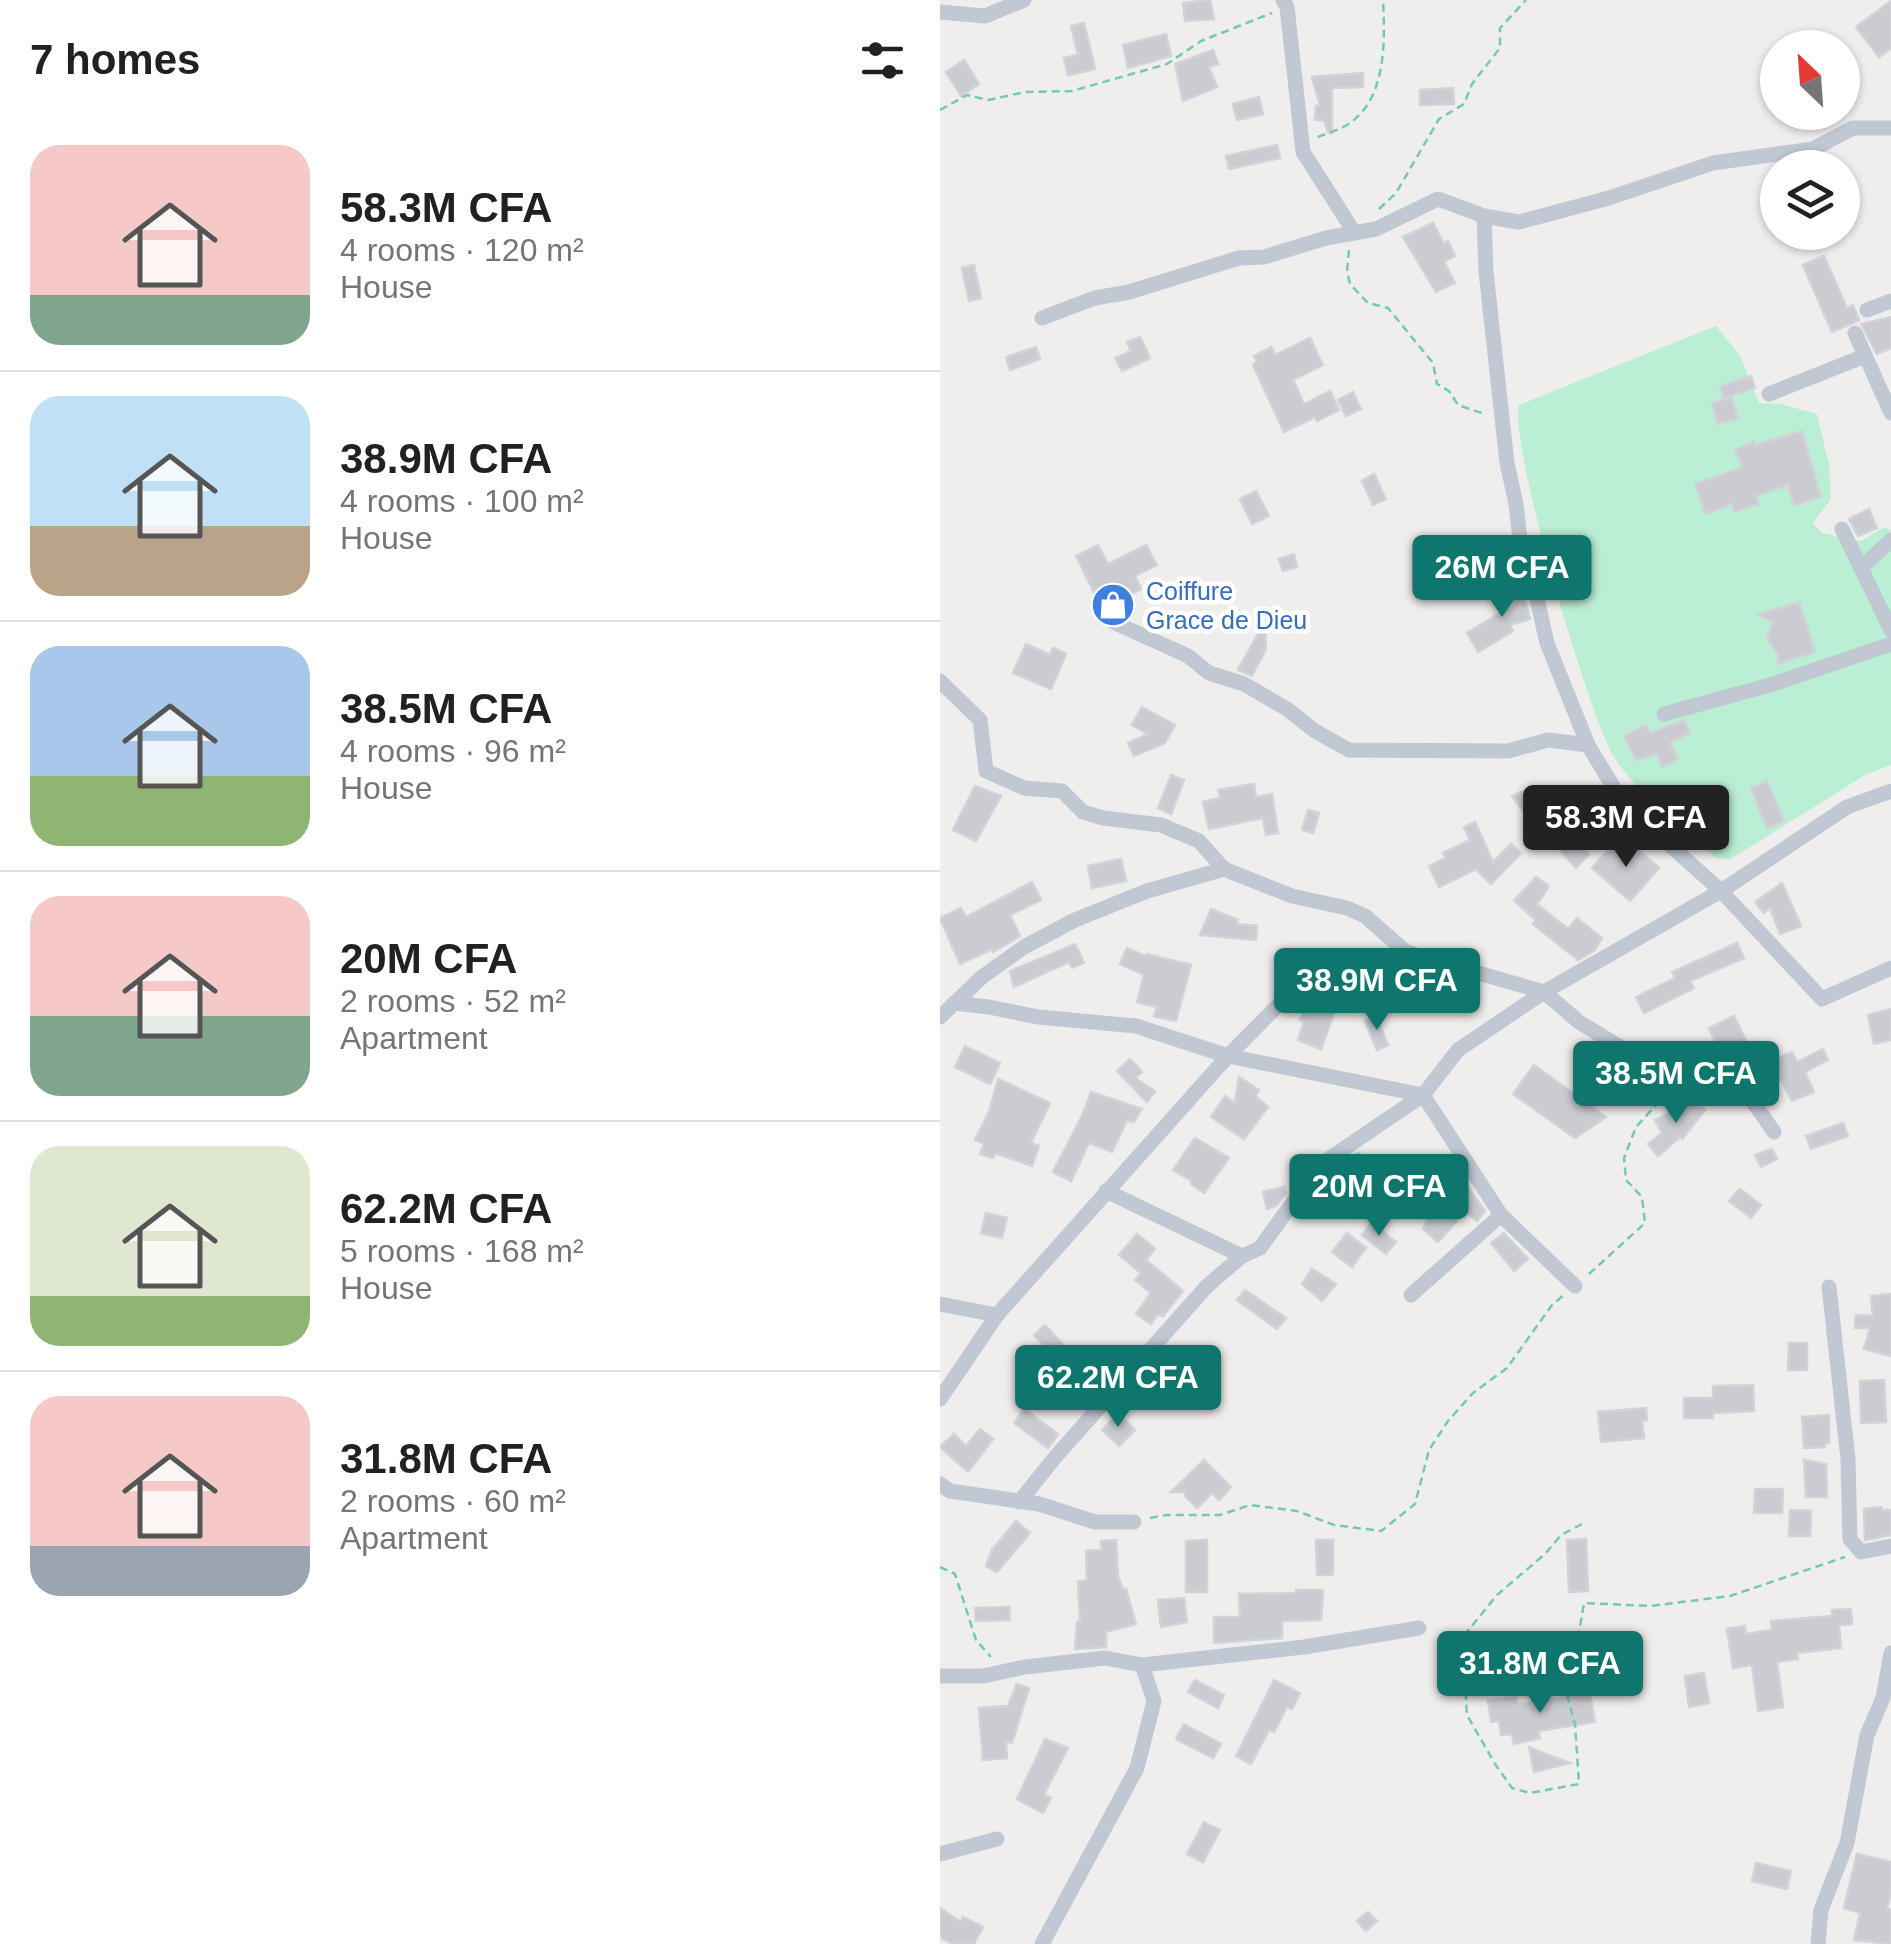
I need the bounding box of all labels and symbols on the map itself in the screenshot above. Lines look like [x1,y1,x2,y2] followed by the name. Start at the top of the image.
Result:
[1760,30,1860,130] north arrow
[1410,535,1594,620] pin: 26M CFA
[1146,577,1307,634] place label: Coiffure Grace de Dieu
[1090,582,1136,628] shop icon: Coiffure Grace de Dieu
[1512,785,1740,870] pin: 58.3M CFA
[1263,948,1491,1033] pin: 38.9M CFA
[1562,1041,1790,1126] pin: 38.5M CFA
[1287,1154,1471,1239] pin: 20M CFA
[1004,1345,1232,1430] pin: 62.2M CFA
[1426,1631,1654,1716] pin: 31.8M CFA

